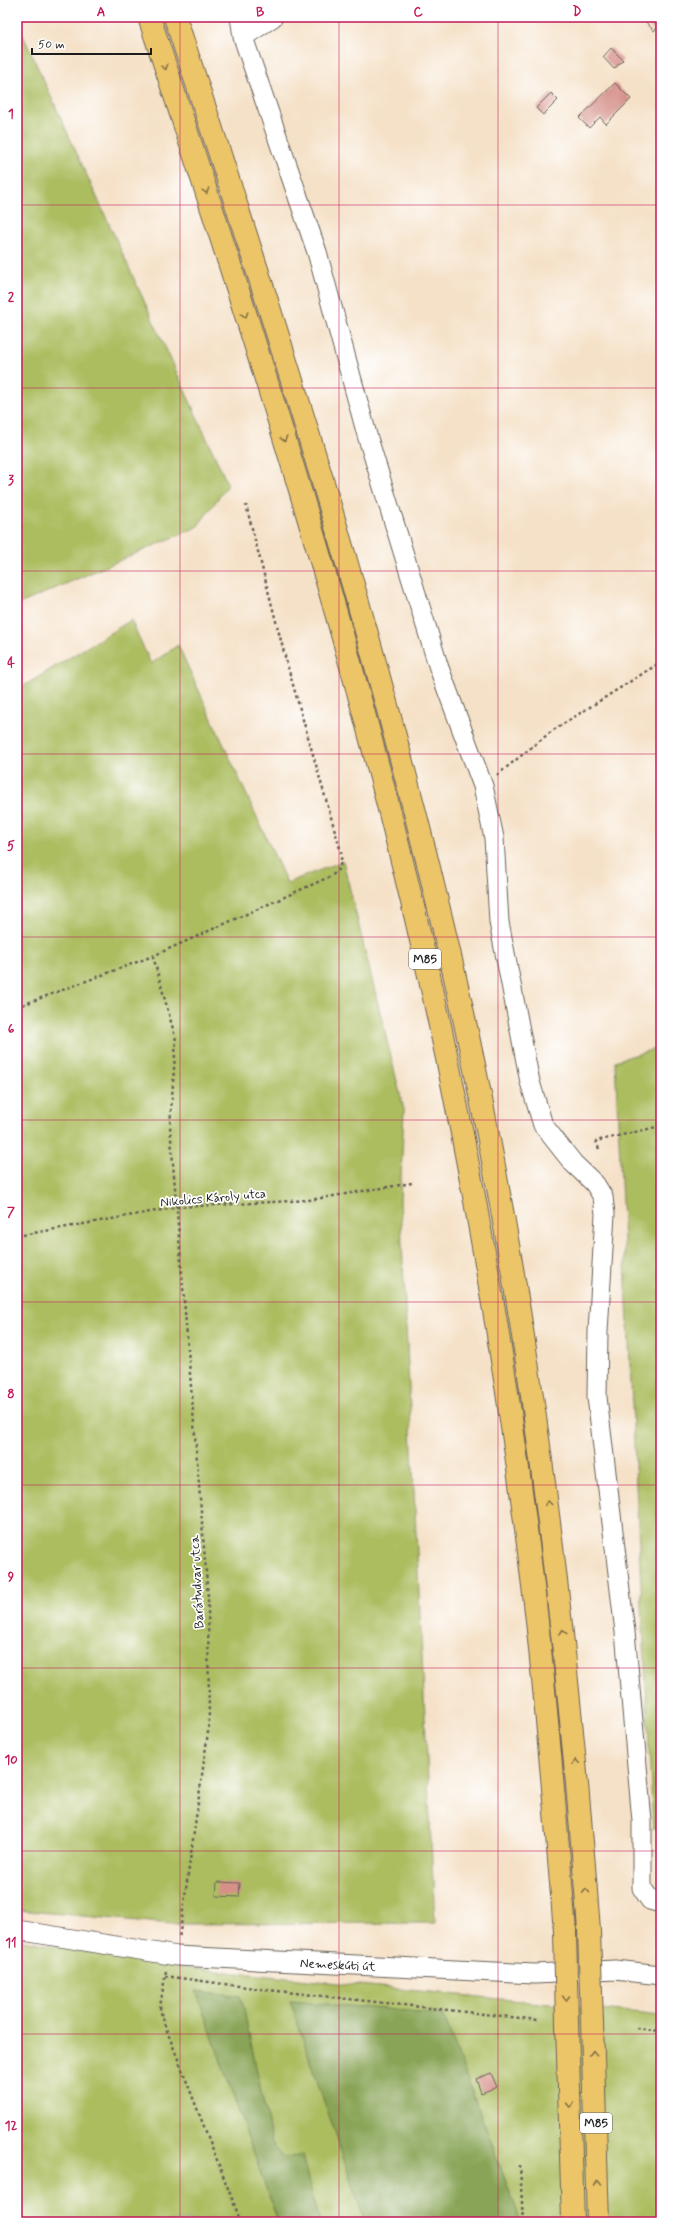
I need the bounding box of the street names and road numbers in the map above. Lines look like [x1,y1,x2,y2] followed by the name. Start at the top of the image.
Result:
[409,949,441,969] road number: M85
[159,1185,267,1212] street label: Nikolics Károly utca
[187,1535,208,1629] street label: Barátudvar utca
[300,1955,377,1976] street label: Nemeskúti út
[580,2113,612,2133] road number: M85

